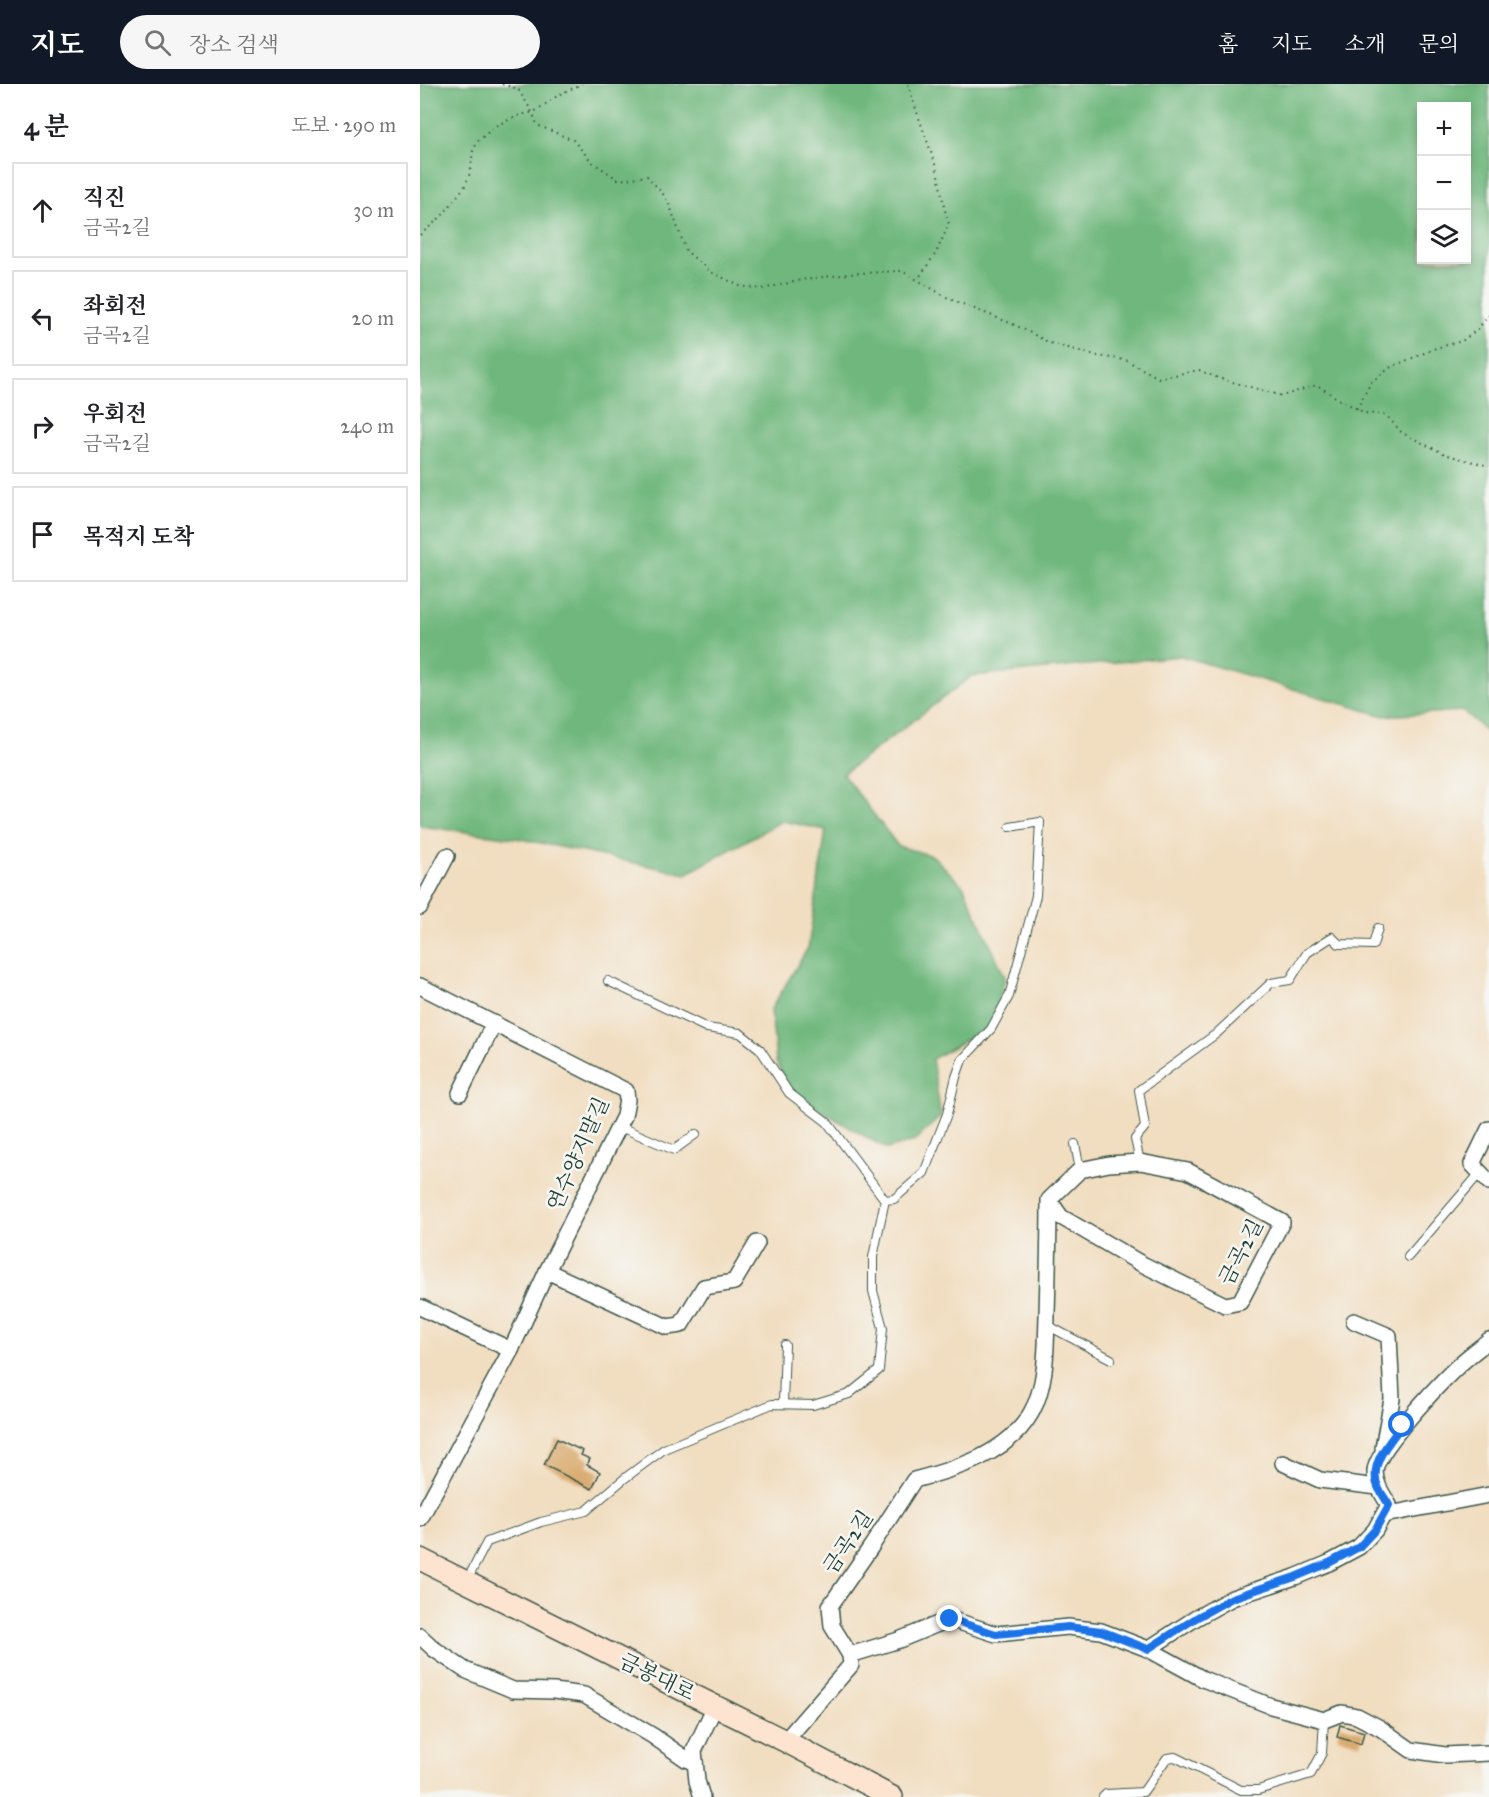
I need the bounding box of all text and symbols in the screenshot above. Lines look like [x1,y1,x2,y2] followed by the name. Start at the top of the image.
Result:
[120,15,540,69] search box
[141,26,174,59] icon: search
[30,27,84,62] text: 지도
[189,31,279,58] text: 장소 검색
[1218,31,1238,57] text: 홈
[1271,31,1312,57] text: 지도
[1345,31,1385,57] text: 소개
[1418,31,1459,57] text: 문의
[1417,102,1471,264] map controls
[1417,102,1471,156] button: +
[24,110,69,142] text: 4 분
[291,113,396,137] text: 도보 · 290 m
[1417,156,1471,210] button: −
[83,184,126,211] text: 직진
[26,194,59,227] icon: ahead
[353,198,394,222] text: 30 m
[1417,210,1471,264] button: layers
[83,215,151,239] text: 금곡2길
[83,292,147,319] text: 좌회전
[26,302,59,335] icon: left
[351,306,394,330] text: 20 m
[83,323,151,347] text: 금곡2길
[83,400,147,427] text: 우회전
[26,410,59,443] icon: right
[340,414,394,438] text: 240 m
[83,431,151,455] text: 금곡2길
[26,518,59,551] icon: arrive
[83,523,194,550] text: 목적지 도착
[541,1093,615,1215] street label: 연수양지말길
[1213,1214,1269,1290] street label: 금곡2길
[1388,1411,1414,1437] route start
[817,1505,879,1579] street label: 금곡2길
[936,1605,962,1631] route end
[615,1648,699,1706] street label: 금봉대로

